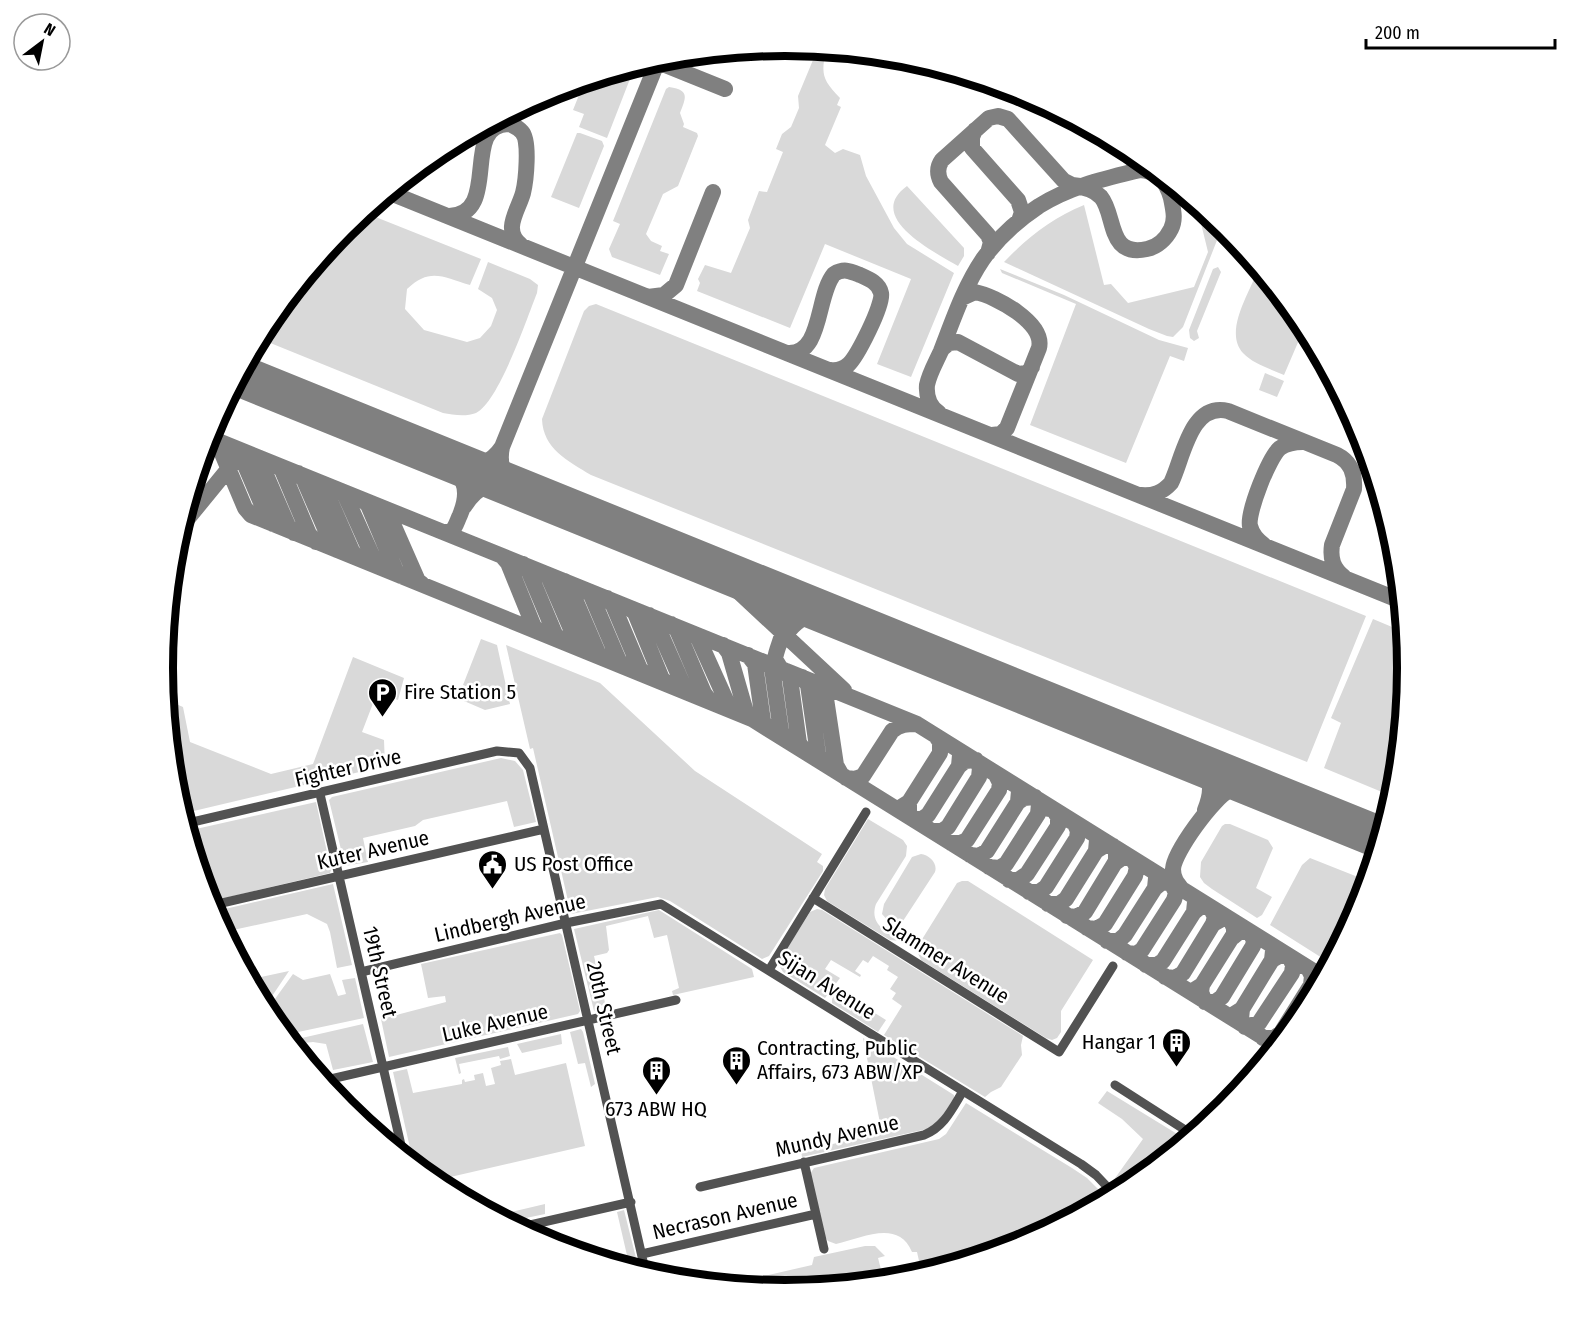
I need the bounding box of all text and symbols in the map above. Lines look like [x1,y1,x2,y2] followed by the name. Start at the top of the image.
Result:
[12,12,72,72] north arrow
[1366,12,1555,50] scale bar
[41,19,59,40] text: N
[1375,22,1420,44] text: 200 m
[367,676,399,718] parking icon: Fire Station 5
[404,679,516,705] place label: Fire Station 5
[292,743,404,793] street label: Fighter Drive
[314,824,432,876] street label: Kuter Avenue
[477,848,509,890] public building icon: US Post Office
[514,851,633,877] place label: US Post Office
[432,888,588,948] street label: Lindbergh Avenue
[878,911,1014,1009] street label: Slammer Avenue
[357,924,403,1020] street label: 19th Street
[773,945,881,1025] street label: Sijan Avenue
[581,959,627,1057] street label: 20th Street
[439,998,551,1048] street label: Luke Avenue
[1161,1026,1193,1068] building icon: Hangar 1
[1082,1029,1156,1055] place label: Hangar 1
[757,1035,923,1085] place label: Contracting, Public Affairs, 673 ABW/XP
[720,1044,752,1086] building icon: Contracting, Public Affairs, 673 ABW/XP
[640,1054,672,1096] building icon: 673 ABW HQ
[605,1096,707,1122] place label: 673 ABW HQ
[773,1109,901,1163] street label: Mundy Avenue
[650,1187,800,1245] street label: Necrason Avenue

